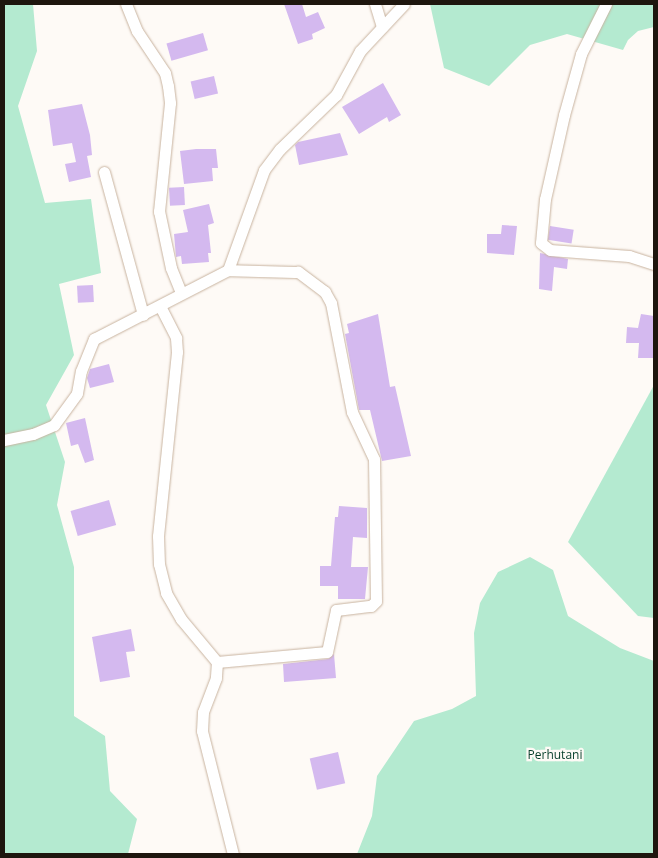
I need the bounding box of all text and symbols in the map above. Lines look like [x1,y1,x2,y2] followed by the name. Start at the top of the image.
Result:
[528,748,582,762] park label: Perhutani

